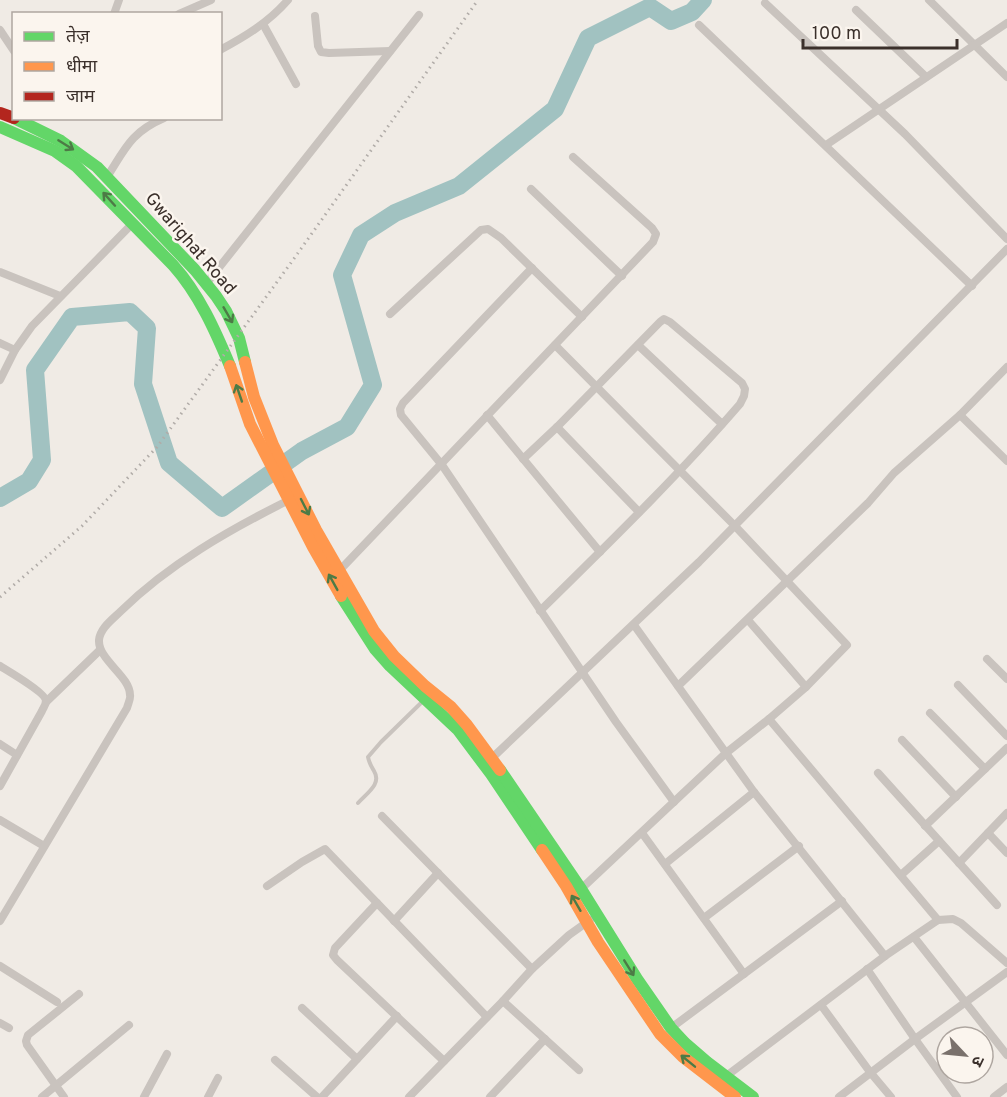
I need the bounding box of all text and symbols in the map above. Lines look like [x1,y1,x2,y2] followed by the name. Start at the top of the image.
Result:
[12,12,222,120] legend
[803,12,958,50] scale bar
[812,23,861,46] text: 100 m
[66,25,90,49] text: तेज़
[66,56,97,79] text: धीमा
[66,86,96,109] text: जाम
[57,139,74,151] one-way arrow
[139,188,241,300] street label: Gwarighat Road
[102,192,116,207] one-way arrow
[223,306,234,324] one-way arrow
[233,384,244,403] one-way arrow
[299,498,311,516] one-way arrow
[327,574,339,591] one-way arrow
[570,895,582,912] one-way arrow
[624,959,636,976] one-way arrow
[935,1025,995,1085] north arrow
[965,1052,988,1070] text: उ
[681,1055,697,1068] one-way arrow

